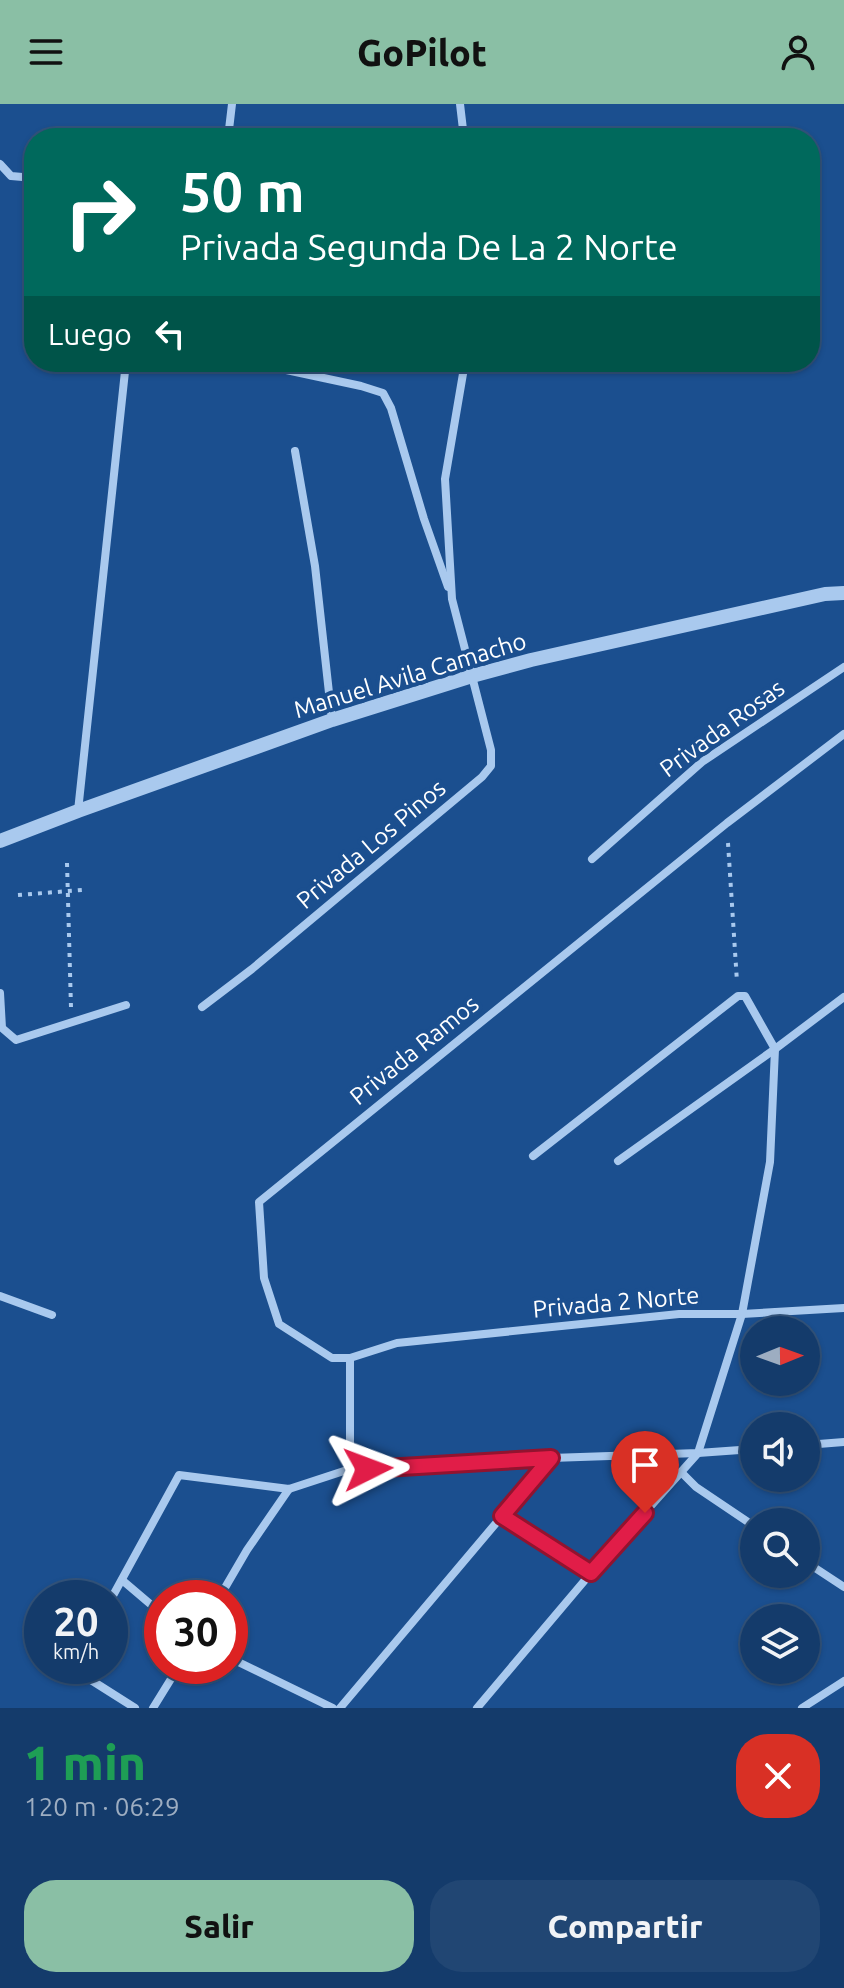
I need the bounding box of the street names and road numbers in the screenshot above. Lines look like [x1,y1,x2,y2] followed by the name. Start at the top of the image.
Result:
[291,627,529,723] street label: Manuel Avila Camacho
[655,674,789,782] street label: Privada Rosas
[291,774,451,914] street label: Privada Los Pinos
[344,990,484,1110] street label: Privada Ramos
[532,1281,700,1323] street label: Privada 2 Norte

